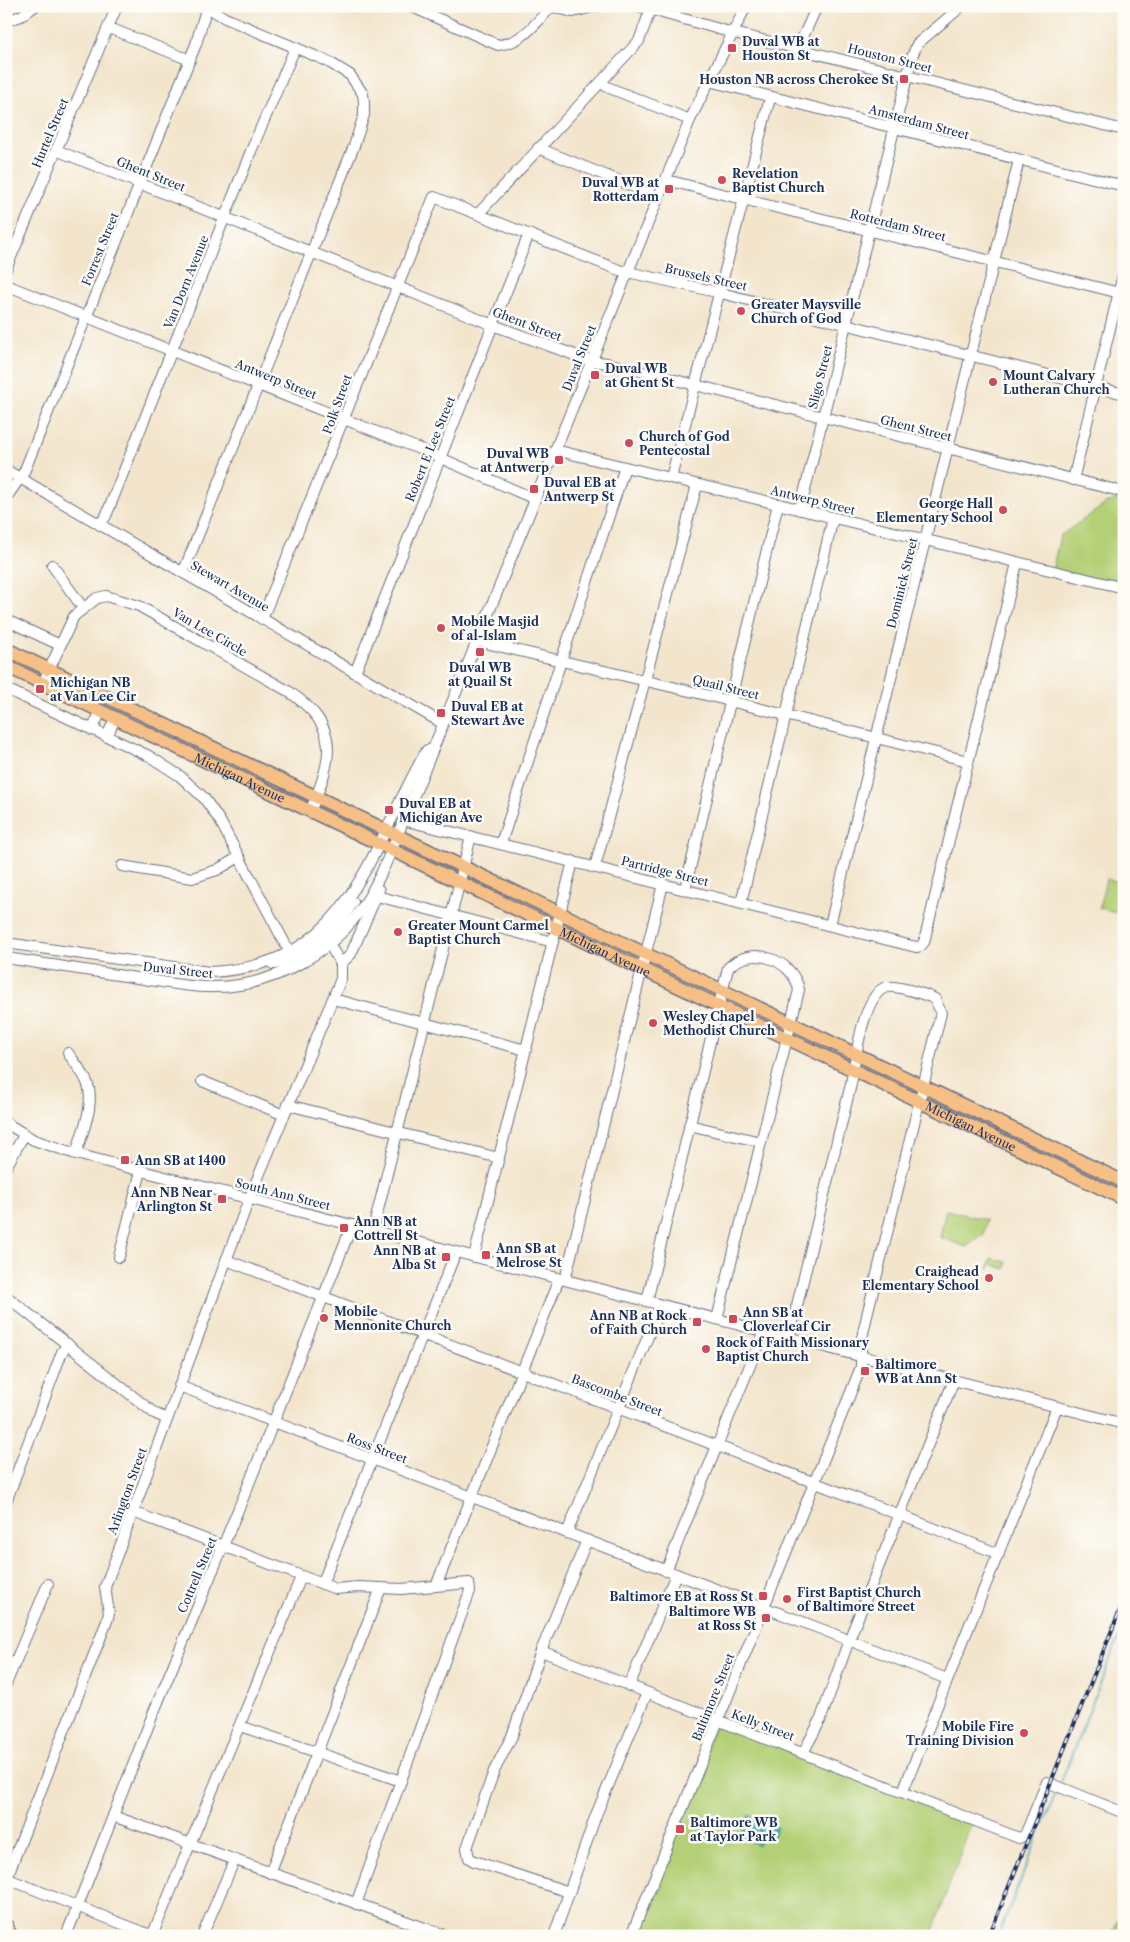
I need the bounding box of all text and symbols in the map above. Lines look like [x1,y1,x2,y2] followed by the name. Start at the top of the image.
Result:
[742,34,819,63] place label: Duval WB at Houston St
[846,40,934,76] street label: Houston Street
[726,42,738,54] marker: Duval WB at Houston St
[699,72,894,87] place label: Houston NB across Cherokee St
[898,73,910,85] marker: Houston NB across Cherokee St
[29,95,72,170] street label: Hurtel Street
[866,101,971,143] street label: Amsterdam Street
[114,153,188,195] street label: Ghent Street
[732,166,825,195] place label: Revelation Baptist Church
[716,174,728,186] marker: Revelation Baptist Church
[582,175,659,204] place label: Duval WB at Rotterdam
[663,183,675,195] marker: Duval WB at Rotterdam
[849,206,948,244] street label: Rotterdam Street
[78,209,122,288] street label: Forrest Street
[160,233,212,332] street label: Van Dorn Avenue
[663,260,749,294] street label: Brussels Street
[751,297,861,326] place label: Greater Maysville Church of God
[490,304,564,344] street label: Ghent Street
[735,305,747,317] marker: Greater Maysville Church of God
[559,322,599,393] street label: Duval Street
[805,343,835,410] street label: Sligo Street
[232,355,320,402] street label: Antwerp Street
[605,361,674,390] place label: Duval WB at Ghent St
[1003,368,1111,397] place label: Mount Calvary Lutheran Church
[589,369,601,381] marker: Duval WB at Ghent St
[319,371,355,436] street label: Polk Street
[987,376,999,388] marker: Mount Calvary Lutheran Church
[402,393,458,504] street label: Robert E Lee Street
[879,412,954,444] street label: Ghent Street
[639,429,730,458] place label: Church of God Pentecostal
[623,437,635,449] marker: Church of God Pentecostal
[480,446,549,475] place label: Duval WB at Antwerp
[553,454,565,466] marker: Duval WB at Antwerp
[543,475,616,504] place label: Duval EB at Antwerp St
[768,482,858,518] street label: Antwerp Street
[528,483,540,495] marker: Duval EB at Antwerp St
[876,496,993,525] place label: George Hall Elementary School
[997,504,1009,516] marker: George Hall Elementary School
[883,535,921,630] street label: Dominick Street
[188,557,272,615] street label: Stewart Avenue
[169,604,250,660] street label: Van Lee Circle
[451,614,539,643] place label: Mobile Masjid of al-Islam
[435,622,447,634] marker: Mobile Masjid of al-Islam
[474,646,486,658] marker: Duval WB at Quail St
[448,660,512,689] place label: Duval WB at Quail St
[691,671,762,703] street label: Quail Street
[50,675,136,704] place label: Michigan NB at Van Lee Cir
[34,683,46,695] marker: Michigan NB at Van Lee Cir
[451,699,525,728] place label: Duval EB at Stewart Ave
[435,707,447,719] marker: Duval EB at Stewart Ave
[192,749,288,806] street label: Michigan Avenue
[399,796,482,825] place label: Duval EB at Michigan Ave
[383,804,395,816] marker: Duval EB at Michigan Ave
[620,853,711,889] street label: Partridge Street
[408,918,549,947] place label: Greater Mount Carmel Baptist Church
[558,924,653,980] street label: Michigan Avenue
[392,926,404,938] marker: Greater Mount Carmel Baptist Church
[142,959,214,981] street label: Duval Street
[662,1009,776,1038] place label: Wesley Chapel Methodist Church
[647,1017,659,1029] marker: Wesley Chapel Methodist Church
[923,1098,1019,1154] street label: Michigan Avenue
[134,1153,226,1168] place label: Ann SB at 1400
[119,1154,131,1166] marker: Ann SB at 1400
[234,1175,333,1213] street label: South Ann Street
[130,1185,212,1214] place label: Ann NB Near Arlington St
[216,1193,228,1205] marker: Ann NB Near Arlington St
[353,1214,418,1243] place label: Ann NB at Cottrell St
[338,1222,350,1234] marker: Ann NB at Cottrell St
[495,1241,562,1270] place label: Ann SB at Melrose St
[372,1243,436,1272] place label: Ann NB at Alba St
[480,1249,492,1261] marker: Ann SB at Melrose St
[440,1251,452,1263] marker: Ann NB at Alba St
[862,1264,979,1293] place label: Craighead Elementary School
[983,1272,995,1284] marker: Craighead Elementary School
[334,1304,452,1333] place label: Mobile Mennonite Church
[742,1305,831,1334] place label: Ann SB at Cloverleaf Cir
[589,1308,688,1337] place label: Ann NB at Rock of Faith Church
[318,1312,330,1324] marker: Mobile Mennonite Church
[727,1313,739,1325] marker: Ann SB at Cloverleaf Cir
[691,1316,703,1328] marker: Ann NB at Rock of Faith Church
[716,1335,870,1364] place label: Rock of Faith Missionary Baptist Church
[700,1343,712,1355] marker: Rock of Faith Missionary Baptist Church
[874,1357,957,1386] place label: Baltimore WB at Ann St
[859,1365,871,1377] marker: Baltimore WB at Ann St
[570,1371,665,1419] street label: Bascombe Street
[345,1430,410,1467] street label: Ross Street
[104,1445,150,1537] street label: Arlington Street
[174,1534,220,1615] street label: Cottrell Street
[797,1585,922,1614] place label: First Baptist Church of Baltimore Street
[609,1589,753,1604] place label: Baltimore EB at Ross St
[757,1590,769,1602] marker: Baltimore EB at Ross St
[781,1593,793,1605] marker: First Baptist Church of Baltimore Street
[668,1604,756,1633] place label: Baltimore WB at Ross St
[760,1612,772,1624] marker: Baltimore WB at Ross St
[689,1650,738,1743] street label: Baltimore Street
[729,1706,797,1744] street label: Kelly Street
[906,1719,1015,1748] place label: Mobile Fire Training Division
[1018,1727,1030,1739] marker: Mobile Fire Training Division
[690,1815,778,1844] place label: Baltimore WB at Taylor Park
[674,1823,686,1835] marker: Baltimore WB at Taylor Park

